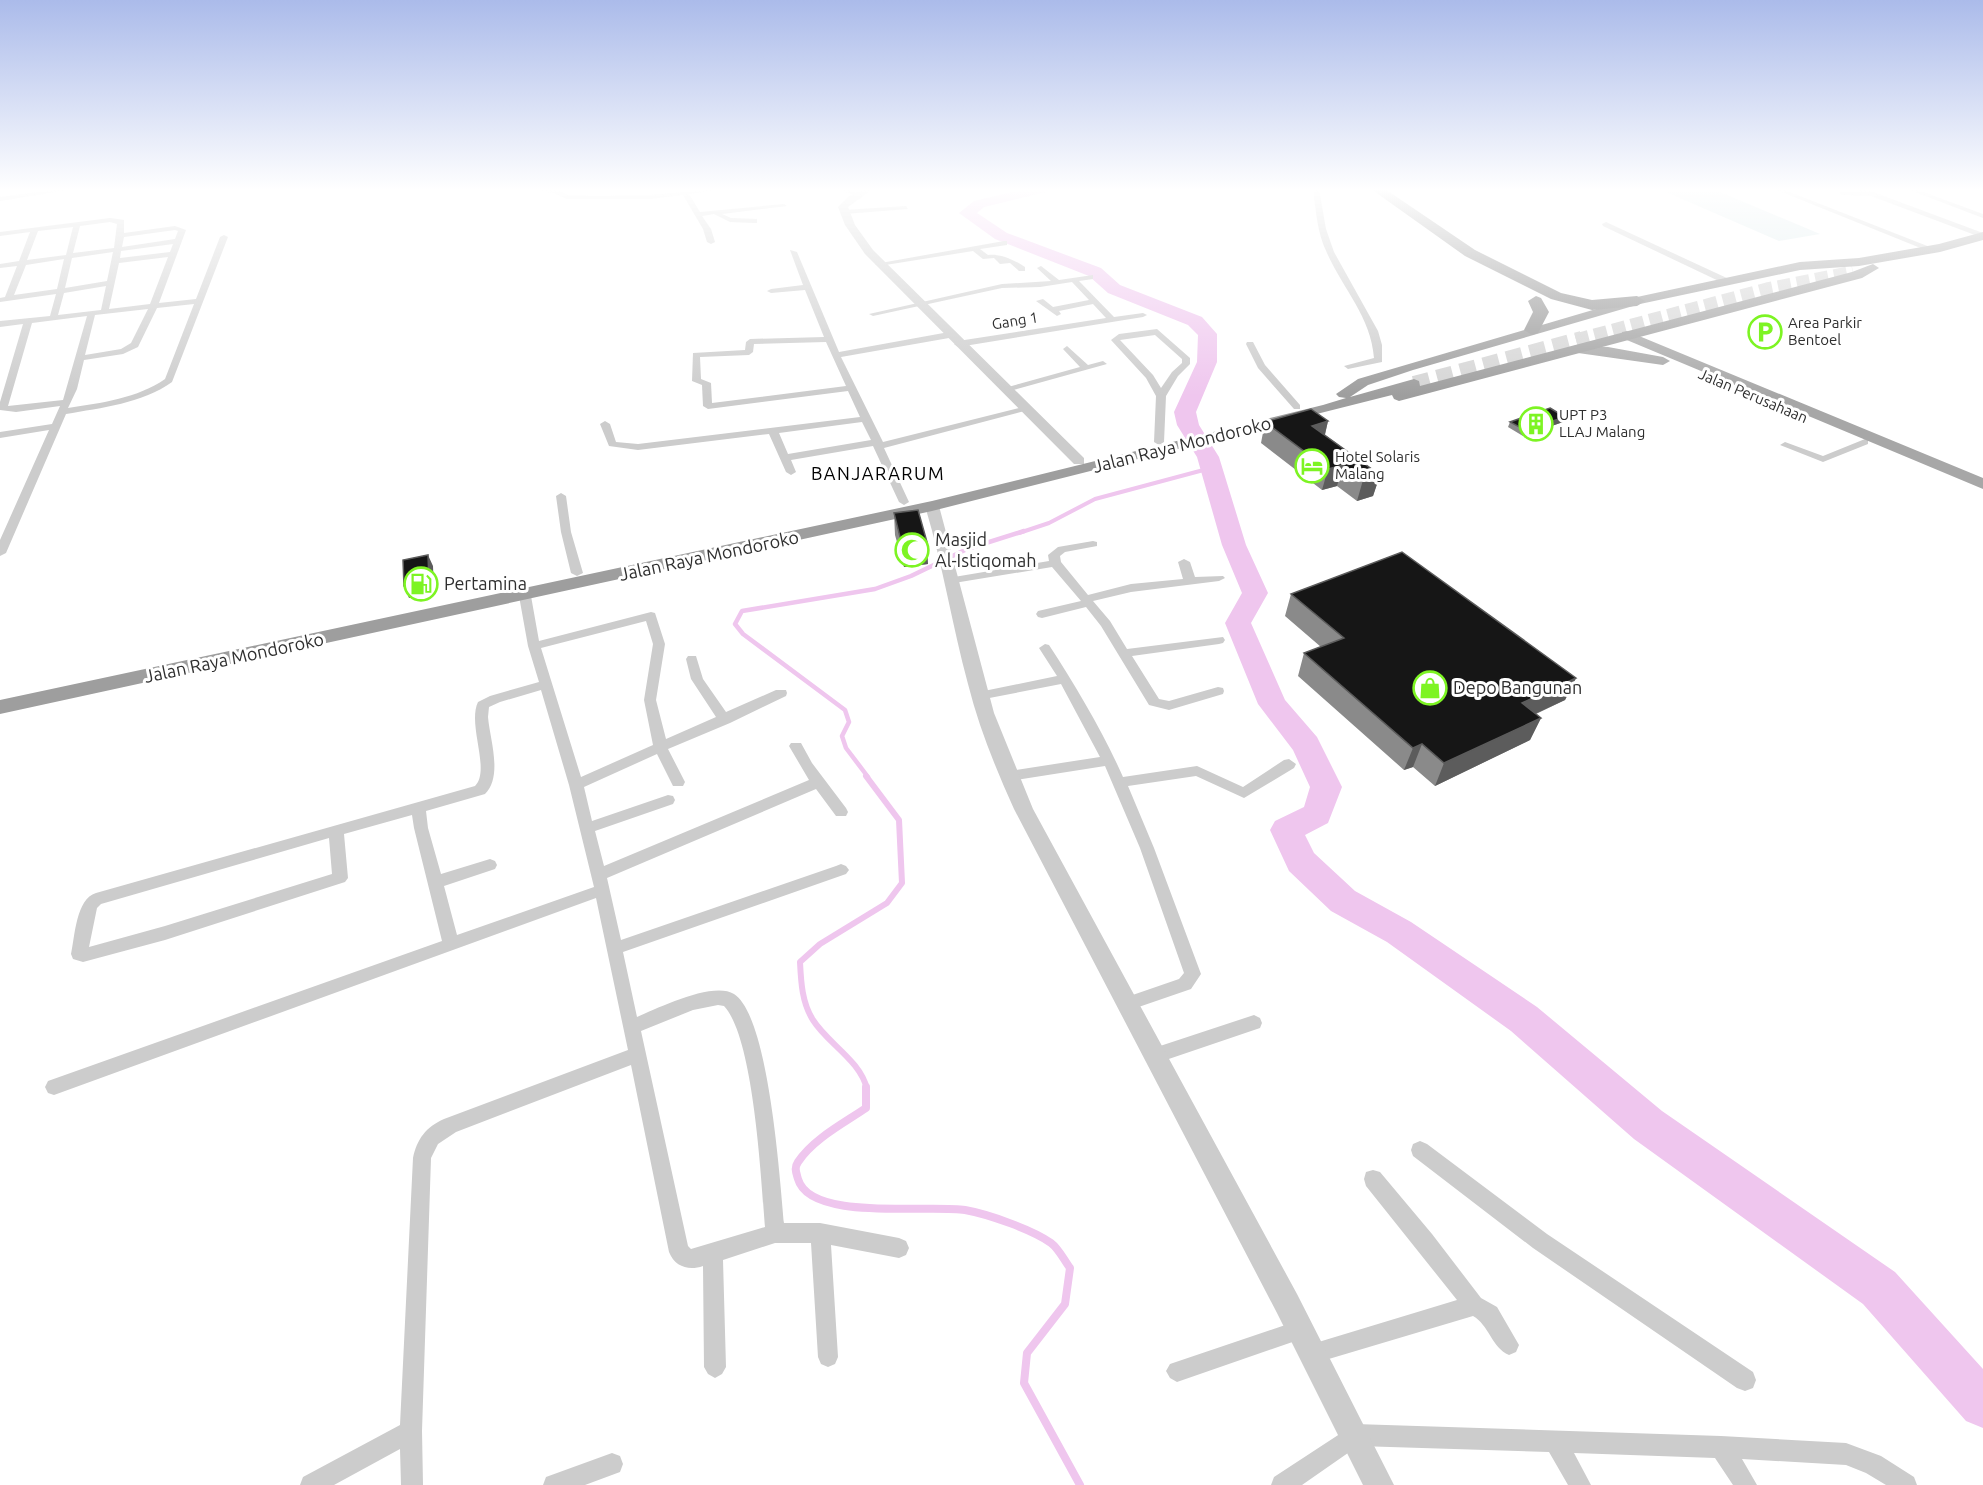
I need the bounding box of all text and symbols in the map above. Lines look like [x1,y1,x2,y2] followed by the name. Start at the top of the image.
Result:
[991,308,1039,333] street label: Gang 1
[1747,314,1783,350] parking icon: Area Parkir Bentoel
[1788,314,1862,348] place label: Area Parkir Bentoel
[1696,365,1810,426] street label: Jalan Perusahaan
[1518,406,1554,442] building icon: UPT P3 LLAJ Malang
[1559,406,1645,440] place label: UPT P3 LLAJ Malang
[1091,412,1273,476] street label: Jalan Raya Mondoroko
[1294,448,1330,484] hotel icon: Hotel Solaris Malang
[1335,448,1420,482] place label: Hotel Solaris Malang
[811,463,945,483] district label: BANJARARUM
[617,526,800,584] street label: Jalan Raya Mondoroko
[935,529,1037,570] place label: Masjid Al-Istiqomah
[894,532,930,568] mosque icon: Masjid Al-Istiqomah
[403,566,439,602] fuel station icon: Pertamina
[444,573,527,593] place label: Pertamina
[142,628,325,686] street label: Jalan Raya Mondoroko
[1412,670,1448,706] shop icon: Depo Bangunan
[1453,677,1582,697] place label: Depo Bangunan

